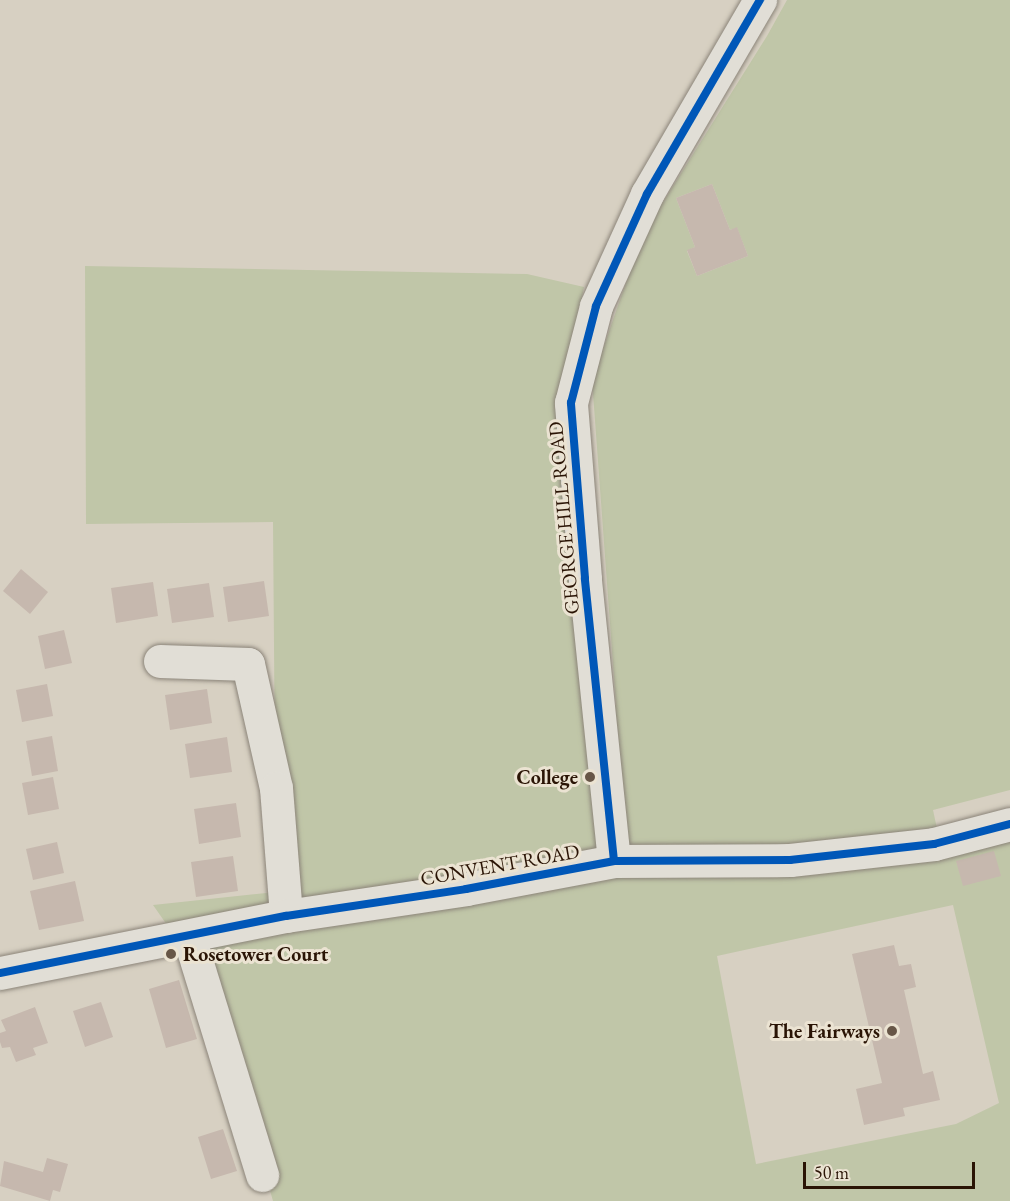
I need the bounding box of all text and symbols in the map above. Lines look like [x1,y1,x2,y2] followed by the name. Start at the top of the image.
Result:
[544,421,584,615] street label: GEORGE HILL ROAD
[516,765,578,789] place label: College
[583,770,597,784] marker: College
[419,839,581,891] street label: CONVENT ROAD
[183,942,328,966] place label: Rosetower Court
[164,947,178,961] marker: Rosetower Court
[769,1019,880,1043] place label: The Fairways
[885,1024,899,1038] marker: The Fairways
[806,1150,978,1188] scale bar
[814,1161,849,1184] text: 50 m

